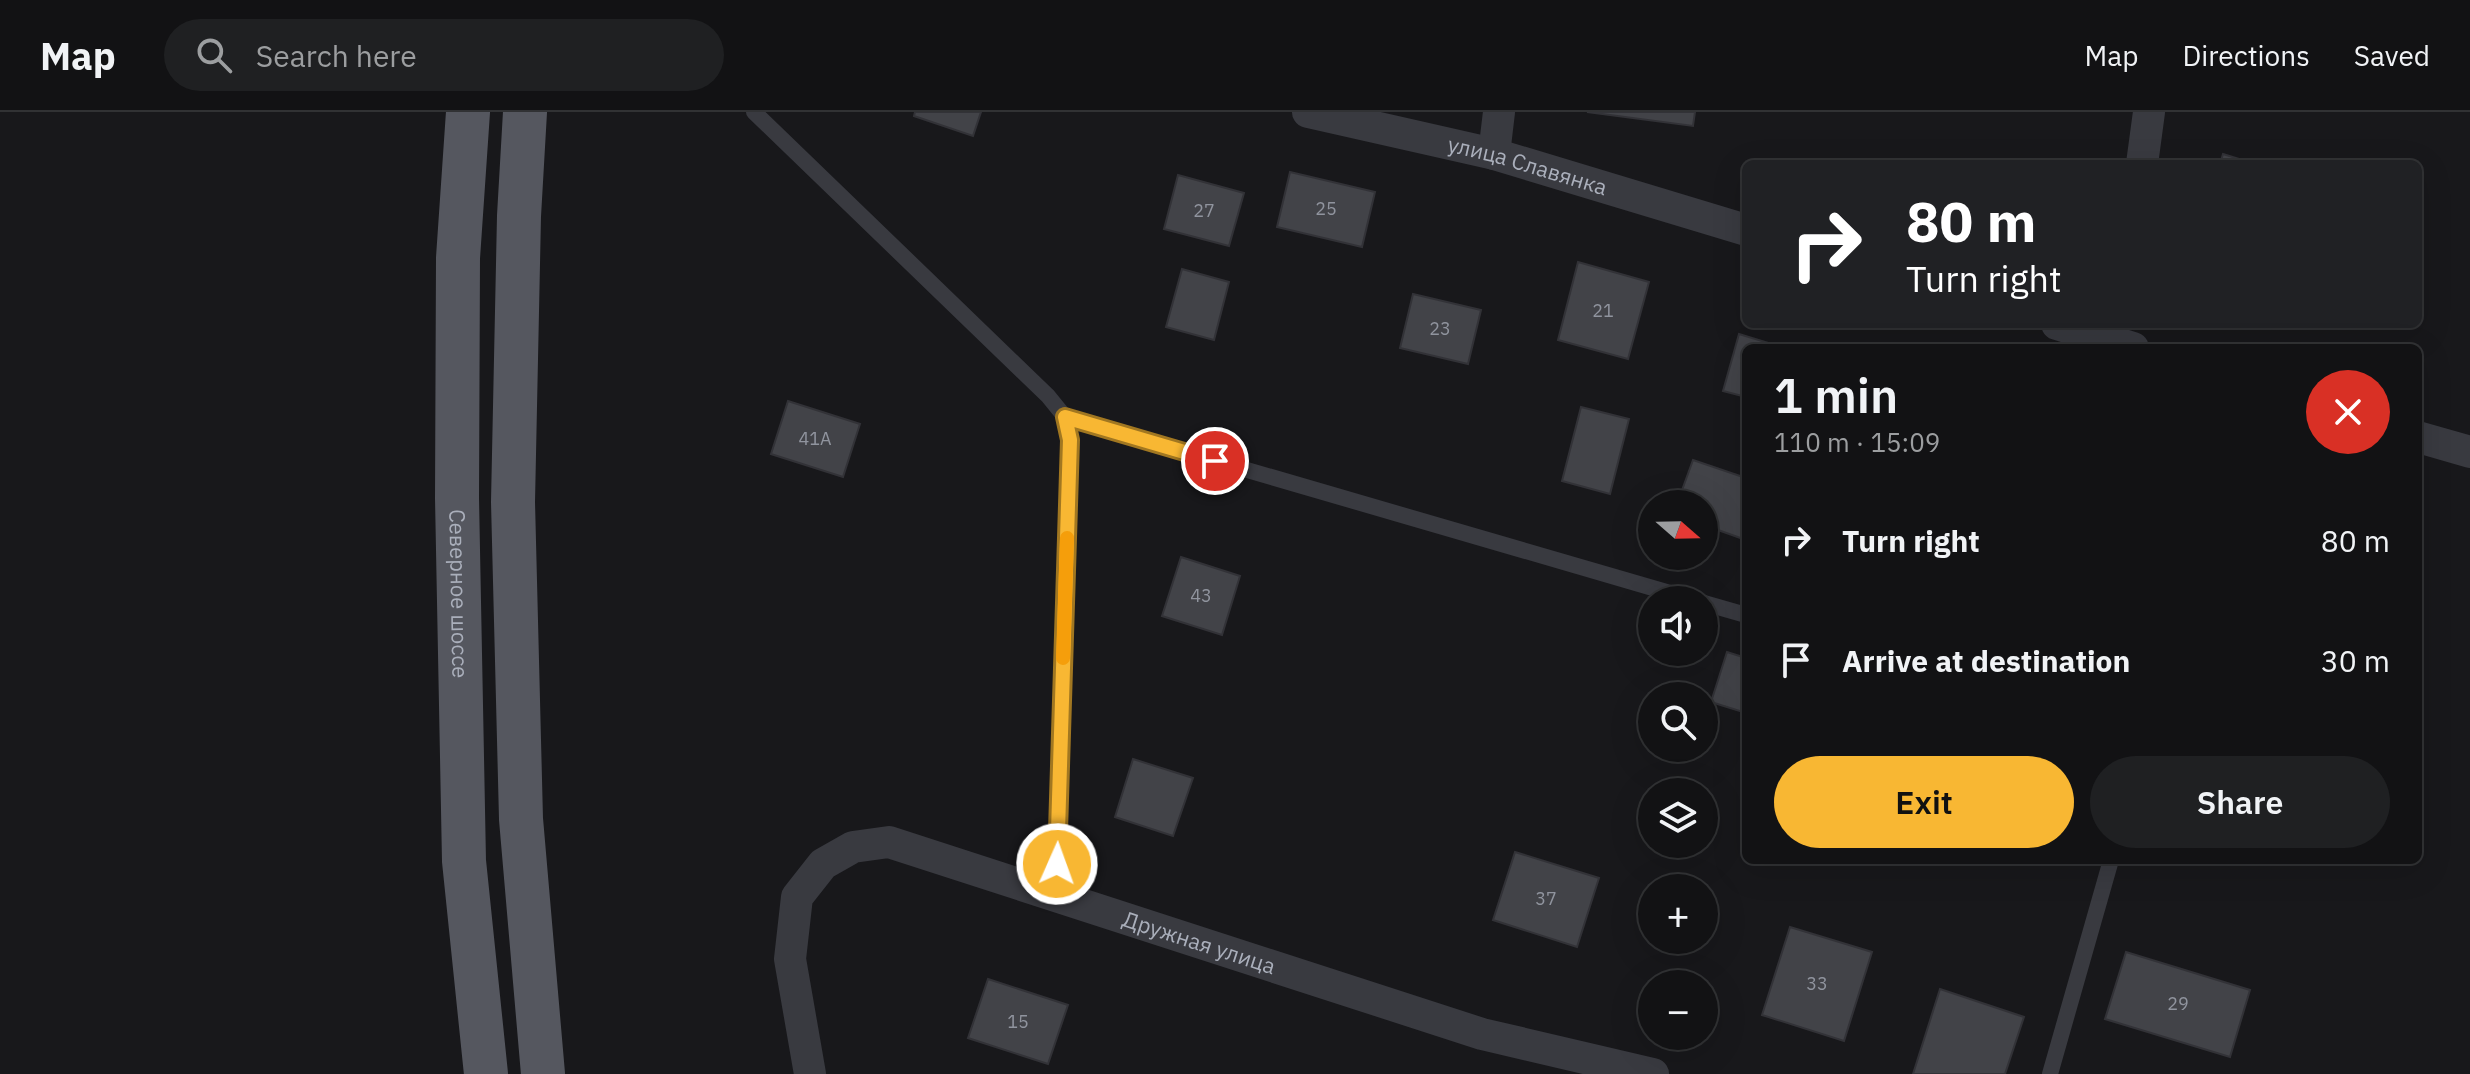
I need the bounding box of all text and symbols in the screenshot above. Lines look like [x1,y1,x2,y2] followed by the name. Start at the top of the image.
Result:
[164,19,724,91] search box
[40,31,116,80] text: Map
[192,33,236,77] icon: search
[256,36,417,75] text: Search here
[2084,37,2138,74] text: Map
[2182,37,2310,74] text: Directions
[2354,37,2430,74] text: Saved
[1445,129,1611,201] street label: улица Славянка
[1906,185,2036,257] text: 80 m
[1774,192,1878,296] icon: right
[1315,197,1337,220] house number: 25
[1193,199,1215,222] house number: 27
[1906,255,2062,302] text: Turn right
[1592,299,1614,322] house number: 21
[1429,317,1451,340] house number: 23
[1774,364,1898,426] text: 1 min
[2306,370,2390,454] button: close
[1774,425,1940,459] text: 110 m · 15:09
[798,427,832,450] house number: 41А
[1181,427,1249,495] pin
[1193,439,1237,483] icon: arrive
[1638,490,1718,570] north arrow
[1638,490,1718,1050] map controls
[443,509,475,679] street label: Северное шоссе
[1774,518,1818,562] icon: right
[1842,521,1980,560] text: Turn right
[2321,521,2390,560] text: 80 m
[1190,584,1212,607] house number: 43
[1638,586,1718,666] button: sound
[1774,638,1818,682] icon: arrive
[1842,641,2130,680] text: Arrive at destination
[2321,641,2390,680] text: 30 m
[1638,682,1718,762] button: search
[1774,756,2074,848] button: Exit
[2090,756,2390,848] button: Share
[1638,778,1718,858] button: layers
[1015,822,1099,906] position arrow
[1638,874,1718,954] button: +
[1535,887,1557,910] house number: 37
[1119,904,1280,980] street label: Дружная улица
[1638,970,1718,1050] button: −
[1806,972,1828,995] house number: 33
[2167,992,2189,1015] house number: 29
[1007,1010,1029,1033] house number: 15

